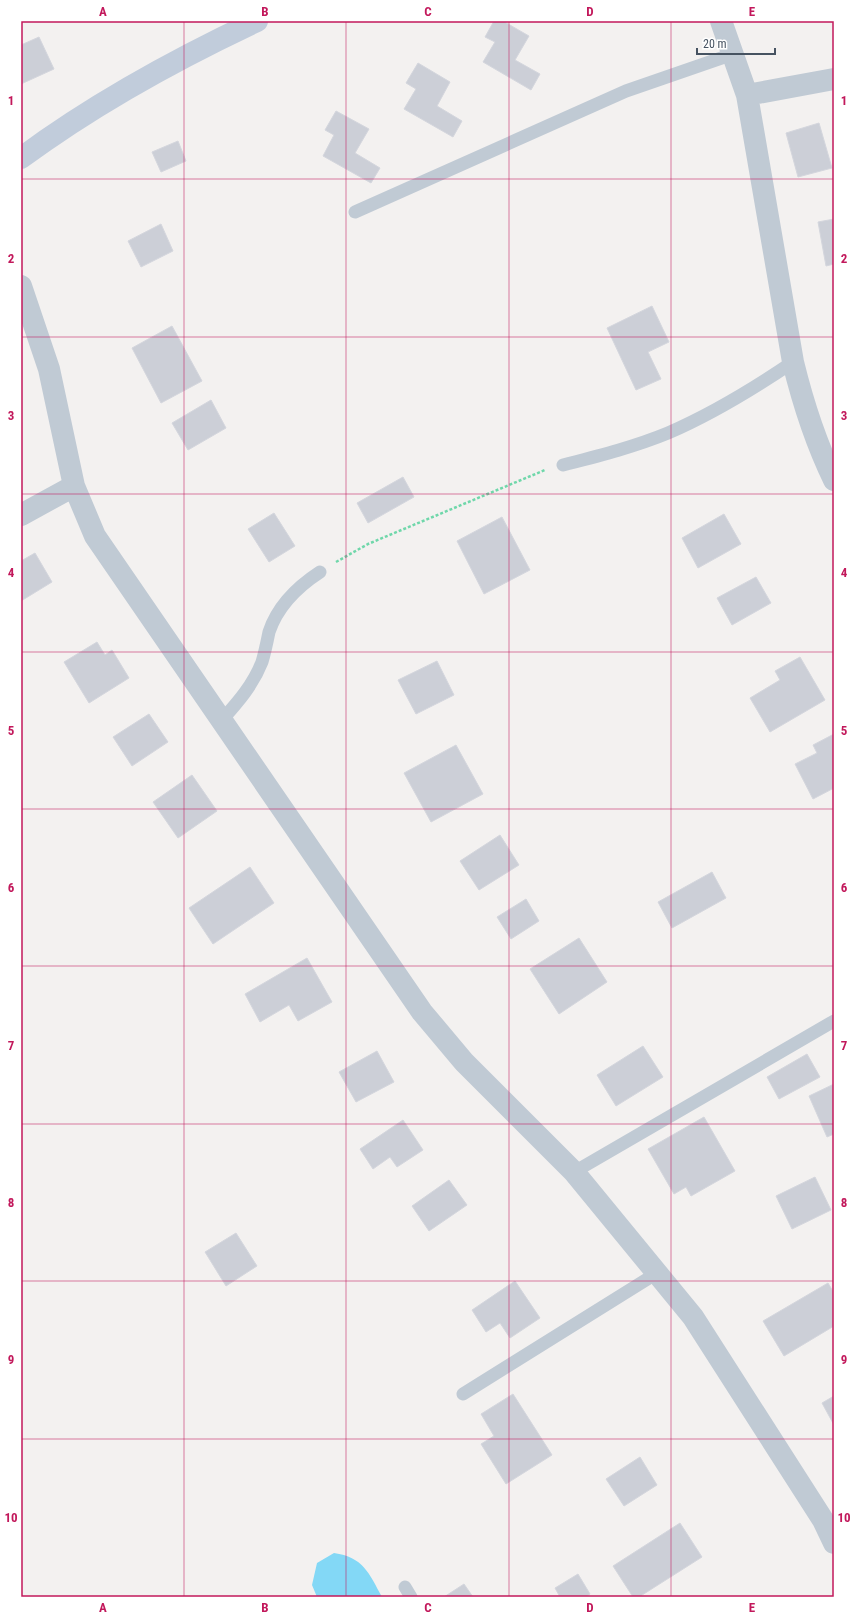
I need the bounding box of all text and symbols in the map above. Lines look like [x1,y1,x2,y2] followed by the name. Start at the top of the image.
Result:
[99,4,107,19] text: A
[261,4,269,19] text: B
[424,4,432,19] text: C
[586,4,594,19] text: D
[749,4,756,19] text: E
[697,30,775,56] scale bar
[703,37,727,51] text: 20 m
[8,93,14,108] text: 1
[841,93,847,108] text: 1
[8,251,15,266] text: 2
[841,251,848,266] text: 2
[8,408,14,423] text: 3
[841,408,847,423] text: 3
[8,565,15,580] text: 4
[841,565,848,580] text: 4
[8,723,15,738] text: 5
[841,723,848,738] text: 5
[8,880,15,895] text: 6
[841,880,848,895] text: 6
[8,1038,15,1053] text: 7
[841,1038,848,1053] text: 7
[8,1195,14,1210] text: 8
[841,1195,847,1210] text: 8
[8,1352,14,1367] text: 9
[841,1352,847,1367] text: 9
[4,1510,18,1525] text: 10
[837,1510,851,1525] text: 10
[99,1600,107,1615] text: A
[261,1600,269,1615] text: B
[424,1600,432,1615] text: C
[586,1600,594,1615] text: D
[749,1600,756,1615] text: E

